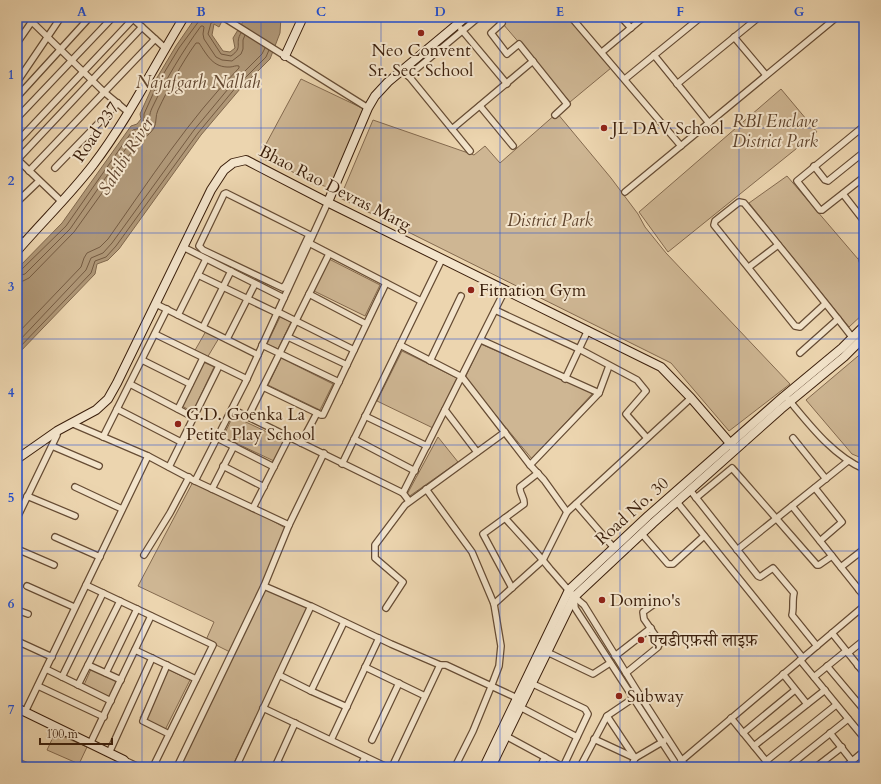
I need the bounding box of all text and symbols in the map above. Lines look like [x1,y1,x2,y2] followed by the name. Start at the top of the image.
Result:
[77,3,87,21] text: A
[196,3,206,21] text: B
[316,3,326,21] text: C
[434,3,446,21] text: D
[556,3,564,21] text: E
[676,3,684,21] text: F
[794,3,805,21] text: G
[416,28,426,38] marker: Neo Convent Sr. Sec. School
[369,39,474,82] place label: Neo Convent Sr. Sec. School
[8,66,14,84] text: 1
[136,70,261,95] water label: Najafgarh Nallah
[67,97,125,167] street label: Road 237
[732,110,818,153] park label: RBI Enclave District Park
[92,111,161,200] water label: Sahibi River
[609,117,725,140] place label: JL DAV School
[599,123,609,133] marker: JL DAV School
[255,140,415,237] street label: Bhao Rao Devras Marg
[8,172,15,190] text: 2
[507,209,593,232] park label: District Park
[8,278,15,296] text: 3
[479,279,587,302] place label: Fitnation Gym
[466,285,476,295] marker: Fitnation Gym
[8,384,15,402] text: 4
[186,403,316,446] place label: G.D. Goenka La Petite Play School
[173,419,183,429] marker: G.D. Goenka La Petite Play School
[590,472,674,550] street label: Road No. 30
[8,489,14,507] text: 5
[610,589,681,612] place label: Domino's
[8,595,15,613] text: 6
[597,595,607,605] marker: Domino's
[648,629,758,652] place label: एचडीएफ़सी लाइफ़
[636,635,646,645] marker: एचडीएफ़सी लाइफ़
[627,685,684,708] place label: Subway
[614,691,624,701] marker: Subway
[8,701,15,719] text: 7
[40,720,112,746] scale bar
[46,726,79,742] text: 100 m

